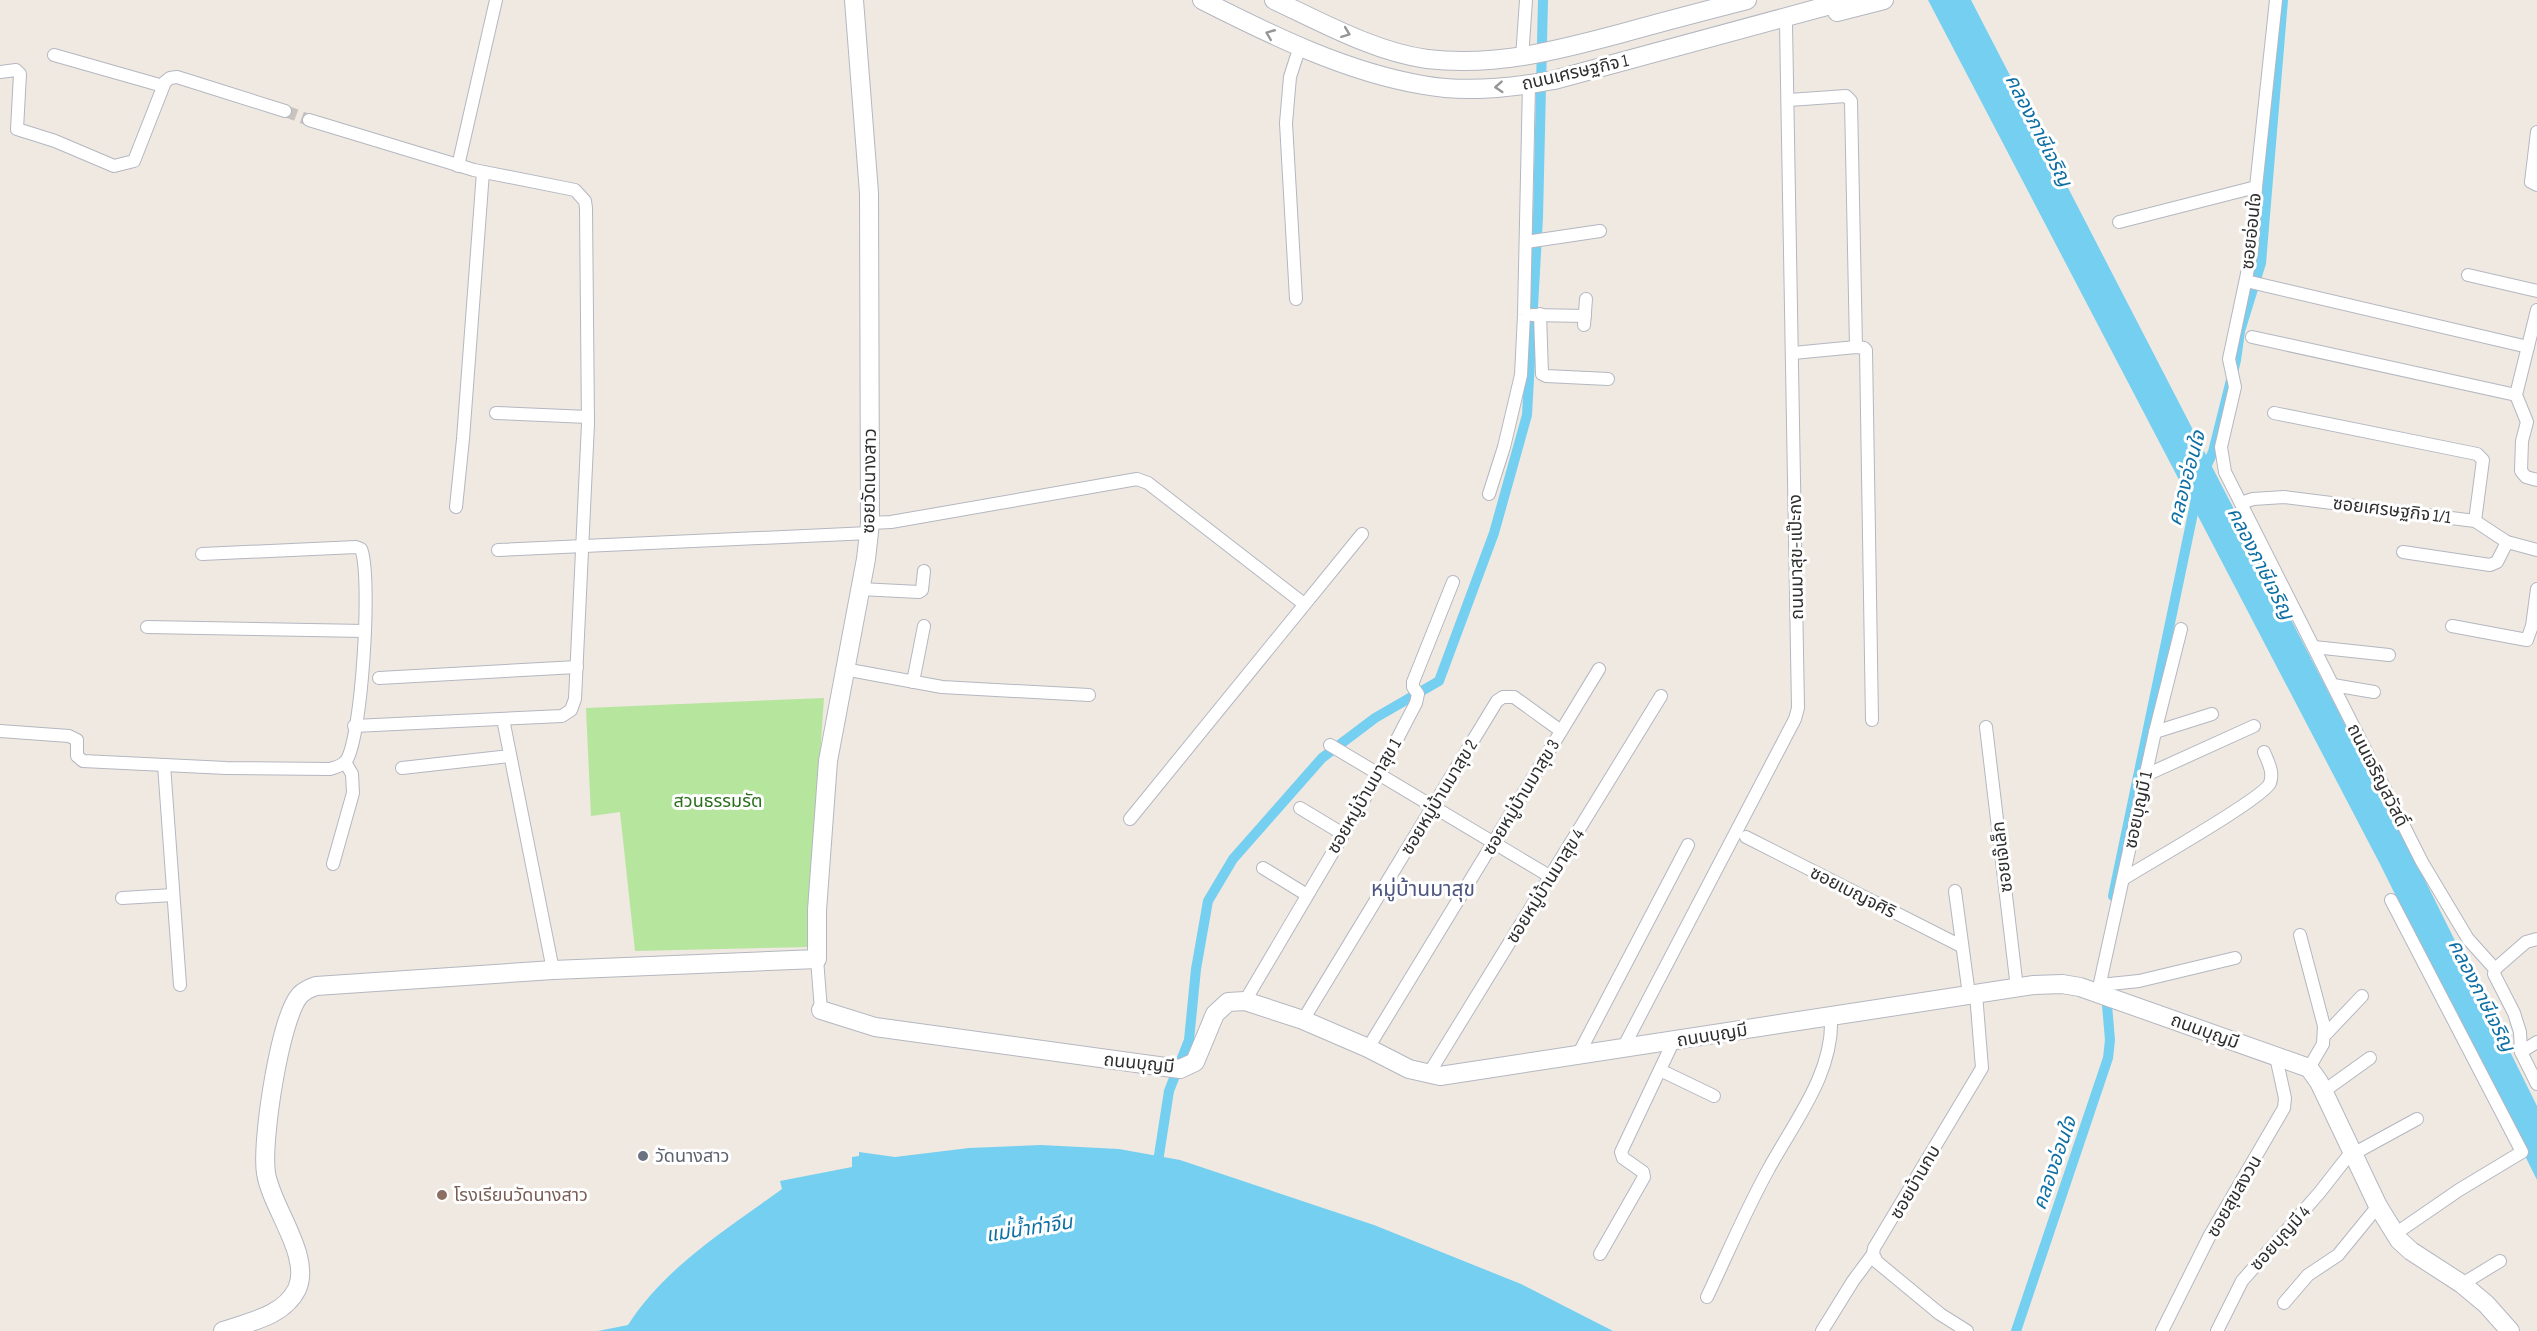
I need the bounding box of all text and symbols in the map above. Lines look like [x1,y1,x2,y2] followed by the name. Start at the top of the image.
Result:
[1340,26,1351,39] one-way arrow
[1266,29,1277,41] one-way arrow
[1520,50,1631,95] street label: ถนนเศรษฐกิจ 1
[2000,70,2077,192] water label: คลองภาษีเจริญ
[1494,81,1503,94] one-way arrow
[2237,192,2266,270] street label: ซอยอ่อนใจ
[2163,427,2211,528] water label: คลองอ่อนใจ
[858,428,881,534] street label: ซอยวัดนางสาว
[2332,493,2453,528] street label: ซอยเศรษฐกิจ 1/1
[1785,494,1808,620] street label: ถนนมาสุข-แป๊ะกง
[2222,503,2299,625] water label: คลองภาษีเจริญ
[2343,720,2413,830] street label: ถนนเจริญสวัสดิ์
[1323,734,1407,858] street label: ซอยหมู่บ้านมาสุข 1
[1397,736,1483,859] street label: ซอยหมู่บ้านมาสุข 2
[1479,736,1565,859] street label: ซอยหมู่บ้านมาสุข 3
[2120,769,2157,851] street label: ซอยบุญมี 1
[674,791,762,812] park label: สวนธรรมรัต
[1988,820,2017,894] street label: ซอยเจ๊เล็ก
[1502,825,1590,948] street label: ซอยหมู่บ้านมาสุข 4
[1807,862,1899,923] street label: ซอยเบญจศิริ
[1371,877,1475,902] district label: หมู่บ้านมาสุข
[2443,935,2520,1057] water label: คลองภาษีเจริญ
[2168,1009,2242,1054] street label: ถนนบุญมี
[1675,1020,1749,1051] street label: ถนนบุญมี
[1102,1049,1175,1078] street label: ถนนบุญมี
[2028,1112,2083,1213] water label: คลองอ่อนใจ
[1886,1142,1945,1223] street label: ซอยบ้านกบ
[655,1146,729,1167] place label: วัดนางสาว
[636,1149,650,1163] marker: วัดนางสาว
[2203,1152,2266,1241] street label: ซอยสุขสงวน
[454,1185,588,1206] place label: โรงเรียนวัดนางสาว
[435,1188,449,1202] marker: โรงเรียนวัดนางสาว
[2246,1201,2315,1275] street label: ซอยบุญมี 4
[984,1207,1076,1248] water label: แม่น้ำท่าจีน

